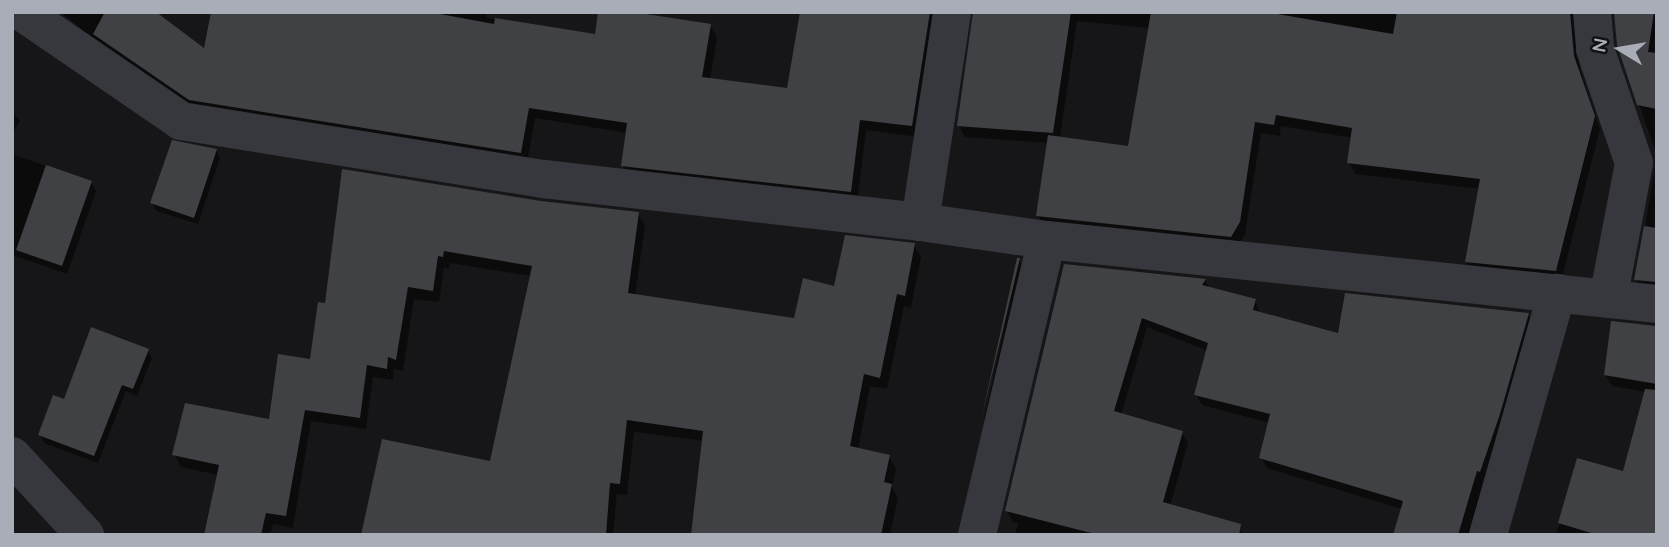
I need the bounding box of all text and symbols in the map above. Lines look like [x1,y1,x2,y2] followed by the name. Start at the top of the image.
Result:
[1585,14,1655,84] north arrow
[1586,36,1612,54] text: N

